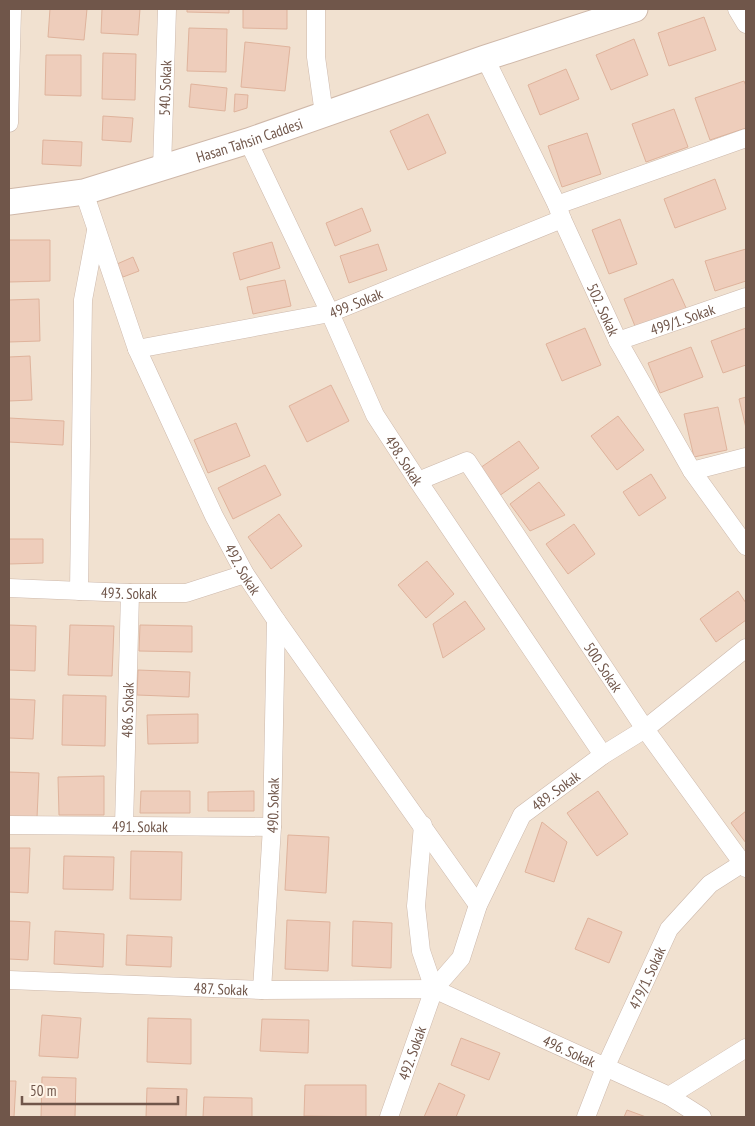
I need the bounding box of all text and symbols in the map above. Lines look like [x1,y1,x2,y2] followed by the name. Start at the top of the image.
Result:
[154,60,175,116] street label: 540. Sokak
[194,113,305,166] street label: Hasan Tahsin Caddesi
[583,280,624,339] street label: 502. Sokak
[326,283,385,322] street label: 499. Sokak
[648,299,717,339] street label: 499/1. Sokak
[381,432,428,489] street label: 498. Sokak
[221,540,266,598] street label: 492. Sokak
[101,582,157,603] street label: 493. Sokak
[580,638,627,695] street label: 500. Sokak
[117,682,137,738] street label: 486. Sokak
[527,766,583,815] street label: 489. Sokak
[262,777,282,834] street label: 490. Sokak
[112,816,168,836] street label: 491. Sokak
[624,943,669,1012] street label: 479/1. Sokak
[193,978,249,999] street label: 487. Sokak
[393,1023,430,1082] street label: 492. Sokak
[540,1030,599,1071] street label: 496. Sokak
[22,1074,179,1106] scale bar
[30,1081,56,1100] text: 50 m

